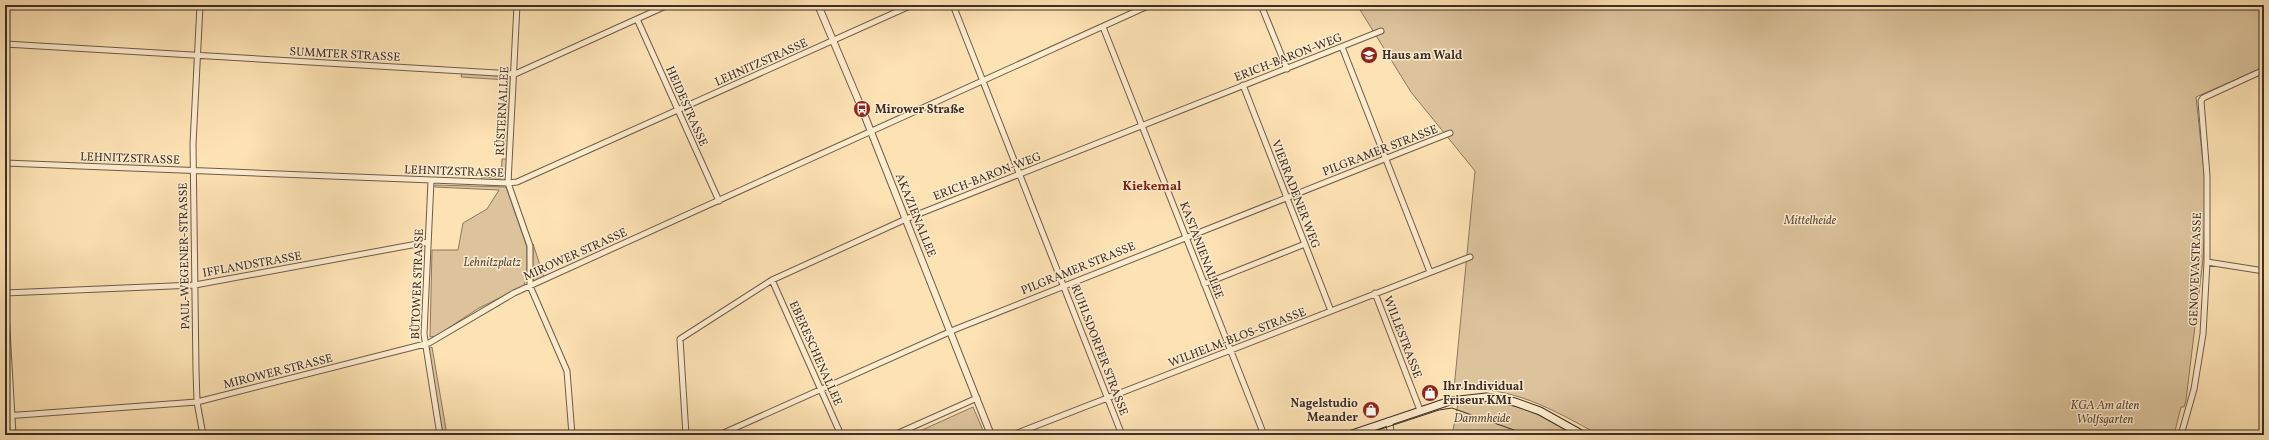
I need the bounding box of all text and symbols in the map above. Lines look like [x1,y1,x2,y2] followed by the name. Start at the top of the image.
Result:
[1232,30,1345,86] street label: ERICH-BARON-WEG
[712,35,810,91] street label: LEHNITZSTRASSE
[289,44,401,66] street label: SUMMTER STRASSE
[1359,45,1379,65] school or university icon: Haus am Wald
[1382,48,1463,64] place label: Haus am Wald
[661,64,711,149] street label: HEIDESTRASSE
[492,66,513,156] street label: RÜSTERNALLEE
[852,99,872,119] bus stop icon: Mirower Straße
[875,102,965,118] place label: Mirower Straße
[1320,122,1440,180] street label: PILGRAMER STRASSE
[1267,138,1323,251] street label: VIERRADENER WEG
[80,149,180,169] street label: LEHNITZSTRASSE
[931,149,1044,205] street label: ERICH-BARON-WEG
[404,162,504,182] street label: LEHNITZSTRASSE
[891,171,939,260] street label: AKAZIENALLEE
[1123,178,1182,196] district label: Kiekemal
[176,182,194,330] street label: PAUL-WEGENER-STRASSE
[1175,200,1227,301] street label: KASTANIENALLEE
[2186,212,2206,326] street label: GENOVEVASTRASSE
[1783,213,1837,229] park label: Mittelheide
[521,225,630,285] street label: MIROWER STRASSE
[407,228,428,340] street label: BÜTOWER STRASSE
[1019,239,1138,299] street label: PILGRAMER STRASSE
[201,248,303,282] street label: IFFLANDSTRASSE
[463,255,521,271] park label: Lehnitzplatz
[1067,283,1131,418] street label: RUHLSDORFER STRASSE
[1379,294,1425,381] street label: WILLESTRASSE
[785,299,845,408] street label: EBERESCHENALLEE
[1166,304,1308,372] street label: WILHELM-BLOS-STRASSE
[222,351,335,393] street label: MIROWER STRASSE
[1443,379,1523,409] place label: Ihr Individual Friseur KM1
[1420,383,1440,403] shop icon: Ihr Individual Friseur KM1
[1290,396,1358,426] place label: Nagelstudio Meander
[2071,398,2139,428] park label: KGA Am alten Wolfsgarten
[1361,400,1381,420] shop icon: Nagelstudio Meander
[1454,411,1511,427] park label: Dammheide

